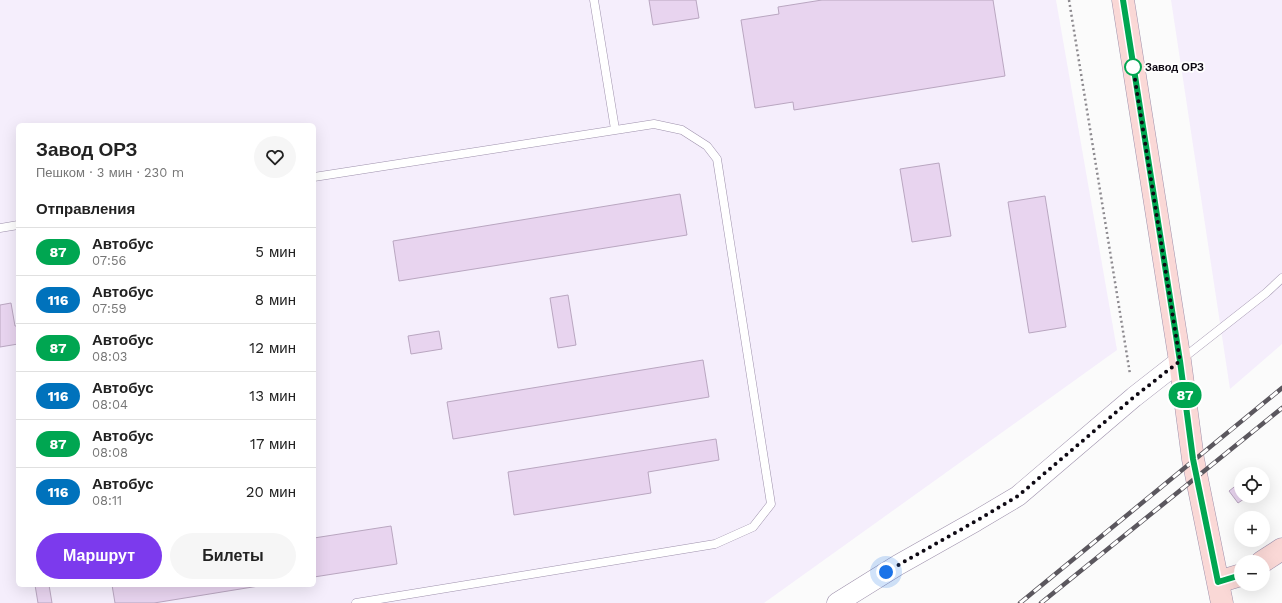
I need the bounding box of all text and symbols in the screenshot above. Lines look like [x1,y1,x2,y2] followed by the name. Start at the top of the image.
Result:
[1124,58,1142,76] marker: Завод ОРЗ
[1145,61,1204,74] place label: Завод ОРЗ
[254,136,296,178] button: heart
[36,138,138,161] text: Завод ОРЗ
[36,165,184,180] text: Пешком · 3 мин · 230 m
[36,200,135,218] text: Отправления
[92,235,154,253] text: Автобус
[255,243,296,261] text: 5 мин
[50,244,66,260] text: 87
[92,253,126,268] text: 07:56
[92,283,154,301] text: Автобус
[255,291,296,309] text: 8 мин
[48,292,68,308] text: 116
[92,301,127,316] text: 07:59
[92,331,154,349] text: Автобус
[249,339,296,357] text: 12 мин
[50,340,66,356] text: 87
[92,349,127,364] text: 08:03
[92,379,154,397] text: Автобус
[1167,382,1203,408] line badge: 87
[249,387,296,405] text: 13 мин
[1177,387,1193,403] text: 87
[48,388,68,404] text: 116
[92,397,128,412] text: 08:04
[92,427,154,445] text: Автобус
[250,435,296,453] text: 17 мин
[50,436,66,452] text: 87
[92,445,128,460] text: 08:08
[1234,467,1270,591] map controls
[1234,467,1270,503] button: locate
[92,475,154,493] text: Автобус
[246,483,296,501] text: 20 мин
[48,484,68,500] text: 116
[92,493,122,508] text: 08:11
[1234,511,1270,547] button: +
[36,533,162,579] button: Маршрут
[170,533,296,579] button: Билеты
[1234,555,1270,591] button: −
[876,562,896,582] your location

